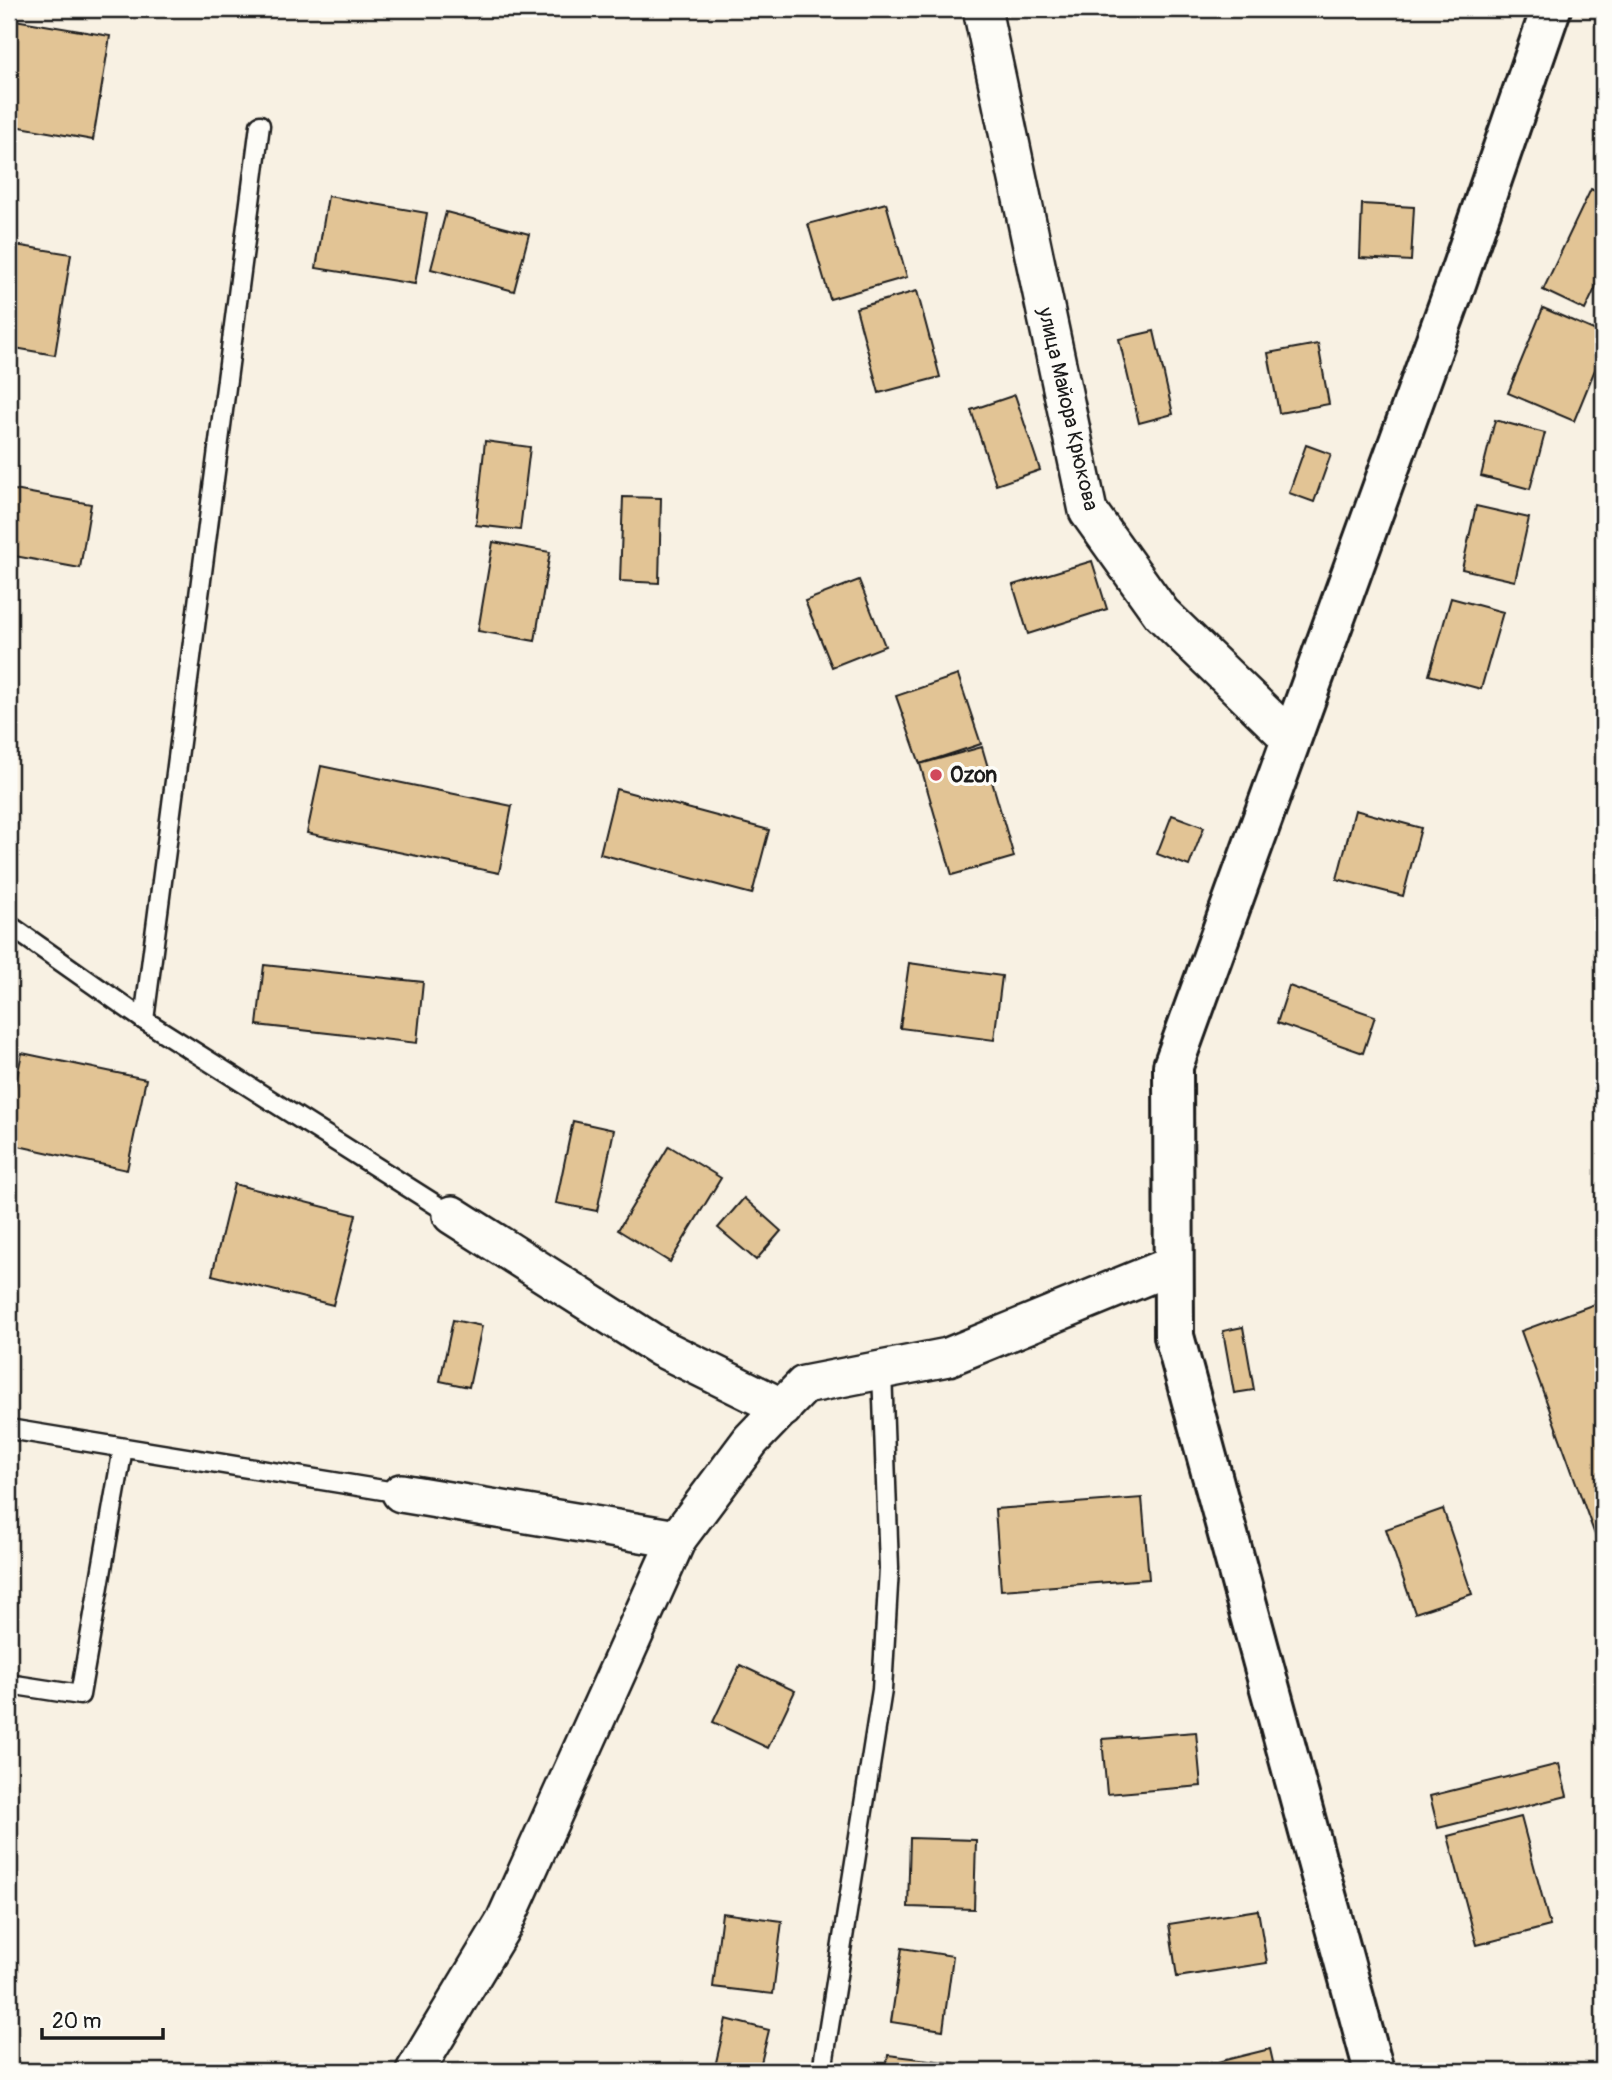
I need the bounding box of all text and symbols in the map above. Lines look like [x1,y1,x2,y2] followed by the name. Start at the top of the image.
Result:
[1031,304,1105,513] street label: улица Майора Крюкова
[950,762,997,789] place label: Ozon
[928,767,944,783] marker: Ozon
[42,1996,163,2040] scale bar
[52,2008,101,2035] text: 20 m

